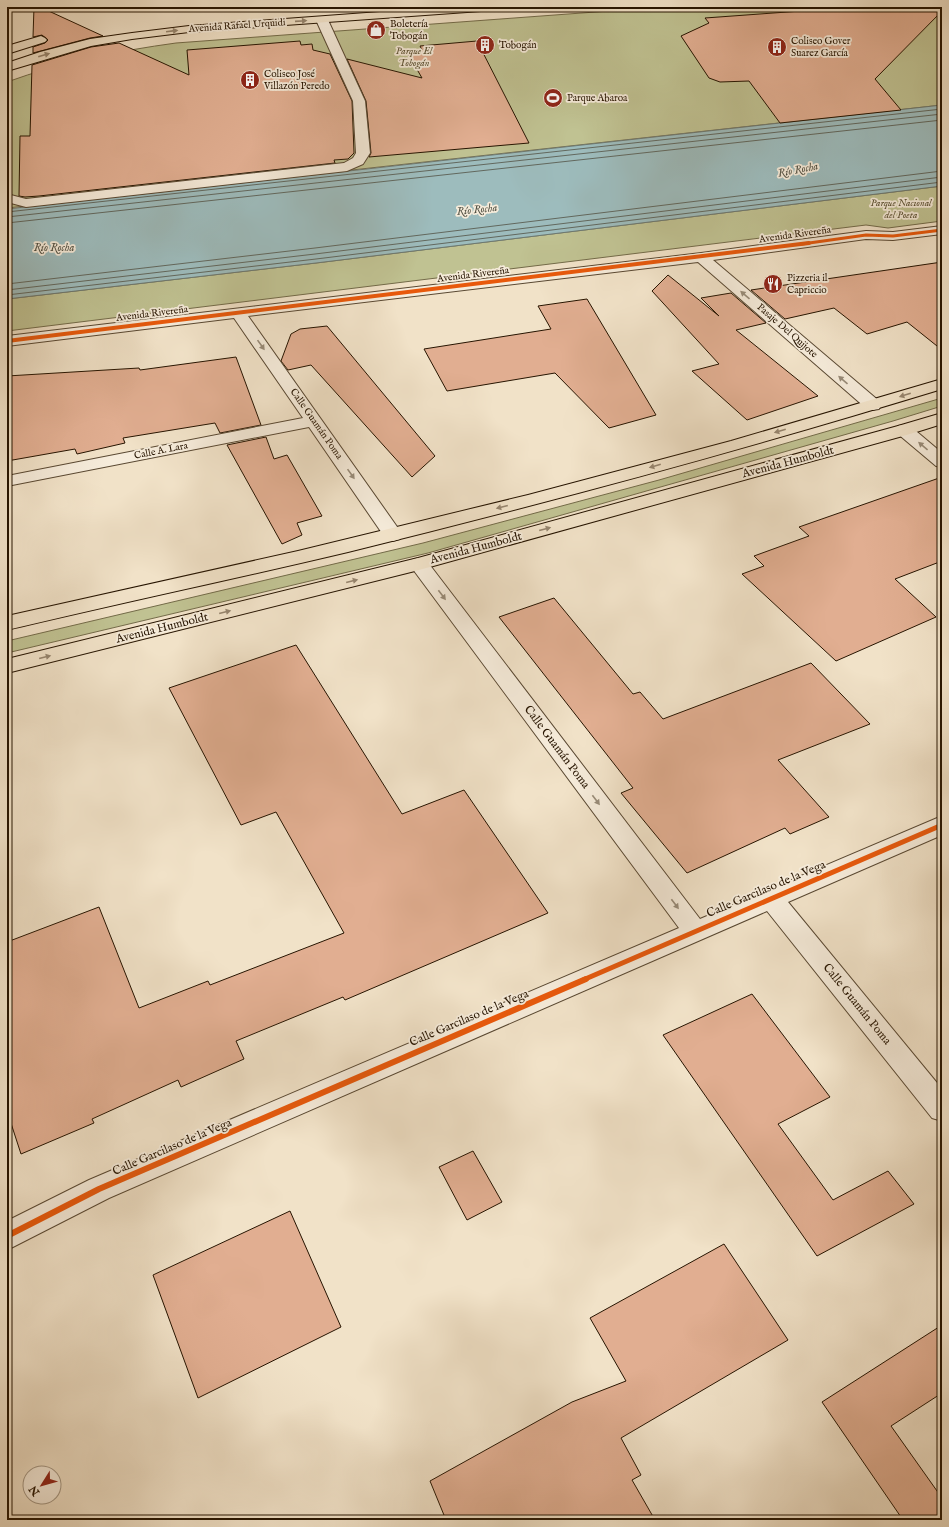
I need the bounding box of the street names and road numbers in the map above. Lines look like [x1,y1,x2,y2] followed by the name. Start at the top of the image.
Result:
[187,16,286,36] street label: Avenida Rafael Urquidi
[757,223,832,247] street label: Avenida Rivereña
[435,264,510,286] street label: Avenida Rivereña
[754,301,820,361] street label: Pasaje Del Quijote
[114,303,189,325] street label: Avenida Rivereña
[287,386,346,463] street label: Calle Guamán Poma
[133,439,190,463] street label: Calle A. Lara
[739,443,836,482] street label: Avenida Humboldt
[427,529,524,568] street label: Avenida Humboldt
[113,609,210,647] street label: Avenida Humboldt
[521,702,594,792] street label: Calle Guamán Poma
[704,857,828,921] street label: Calle Garcilaso de la Vega
[820,960,895,1048] street label: Calle Guamán Poma
[407,986,531,1050] street label: Calle Garcilaso de la Vega
[110,1115,234,1179] street label: Calle Garcilaso de la Vega

